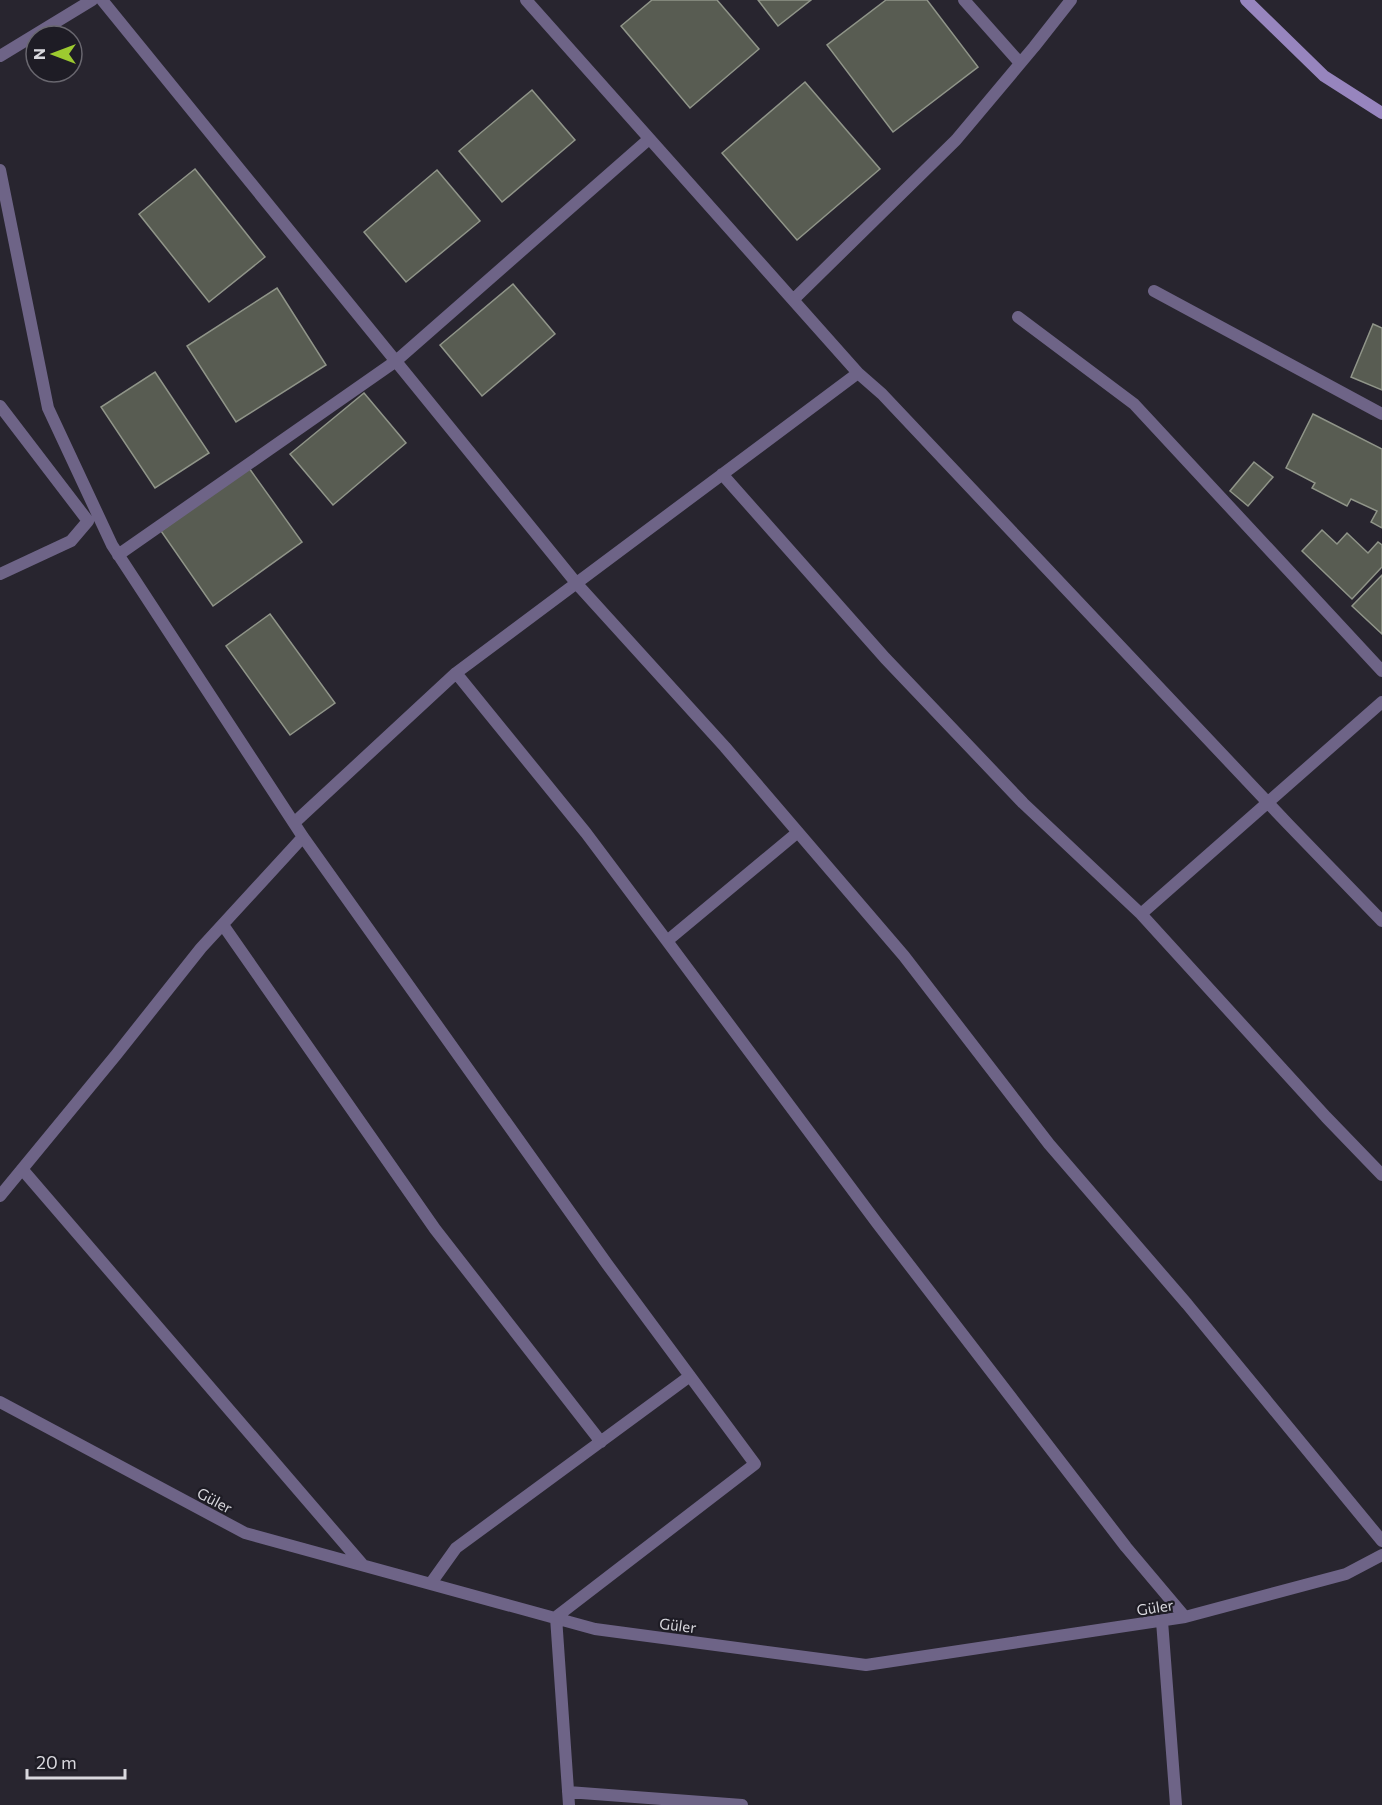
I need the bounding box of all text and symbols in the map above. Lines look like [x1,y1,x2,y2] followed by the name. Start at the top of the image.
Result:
[24,24,84,84] north arrow
[29,48,48,60] text: N
[194,1483,236,1517] street label: Güler
[1135,1595,1175,1619] street label: Güler
[658,1614,698,1636] street label: Güler
[27,1742,124,1780] scale bar
[36,1751,77,1773] text: 20 m

